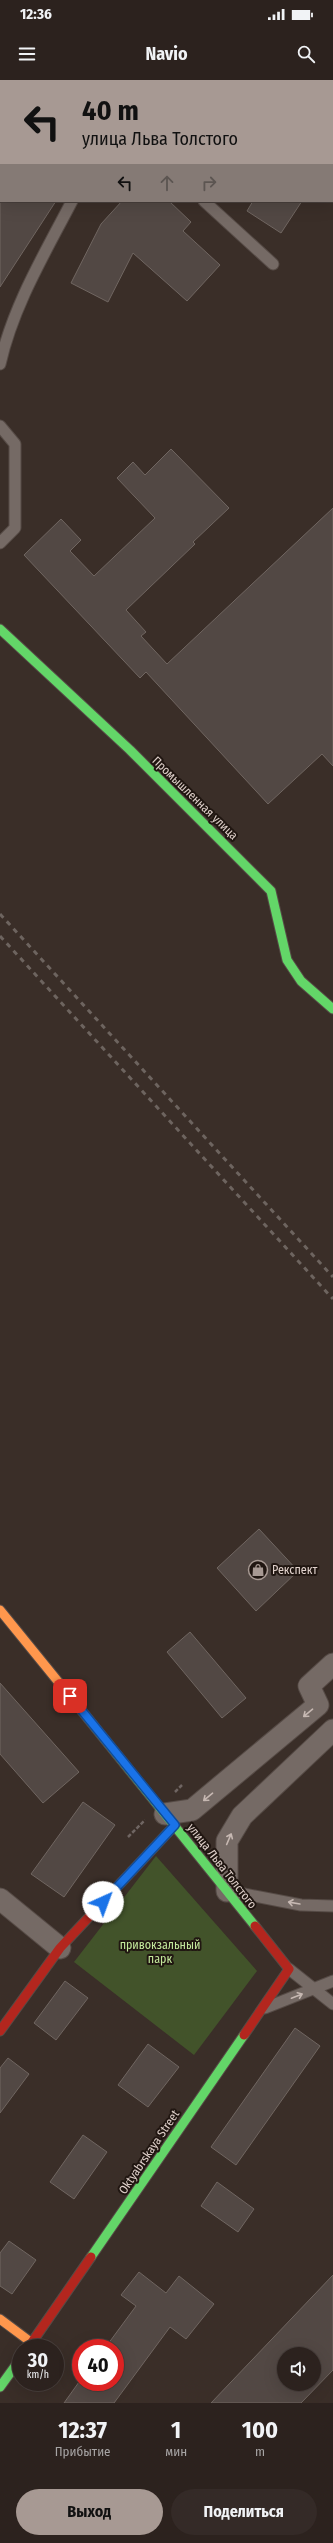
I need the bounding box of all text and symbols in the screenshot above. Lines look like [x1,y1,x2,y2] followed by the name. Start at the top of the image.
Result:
[20,5,52,23] text: 12:36
[16,43,38,65] icon: menu
[145,43,188,65] text: Navio
[295,43,317,65] icon: search
[82,94,139,127] text: 40 m
[16,96,68,148] icon: left
[82,128,238,150] text: улица Льва Толстого
[114,172,136,194] icon: left
[156,172,178,194] icon: ahead
[198,172,220,194] icon: right
[149,754,241,843] street label: Промышленная улица
[247,1559,269,1581] shop icon: Рекспект
[272,1563,317,1577] place label: Рекспект
[53,1679,87,1713] pin
[59,1685,81,1707] icon: arrive
[302,1709,313,1718] one-way arrow
[203,1792,213,1801] one-way arrow
[184,1821,260,1911] street label: улица Льва Толстого
[226,1833,234,1845] one-way arrow
[82,1881,124,1923] position arrow
[288,1899,301,1907] one-way arrow
[120,1938,200,1966] park label: привокзальный парк
[291,1991,303,1999] one-way arrow
[116,2107,182,2197] street label: Oktyabrskaya Street
[72,2339,124,2391] speed limit sign: 40
[277,2347,321,2391] map controls
[277,2347,321,2391] button: sound
[28,2348,48,2372] text: 30
[27,2369,49,2381] text: km/h
[58,2416,107,2444] text: 12:37
[171,2416,181,2444] text: 1
[242,2416,278,2444] text: 100
[55,2444,111,2459] text: Прибытие
[165,2444,187,2459] text: мин
[255,2444,265,2459] text: m
[16,2489,163,2535] button: Выход
[171,2489,317,2535] button: Поделиться

